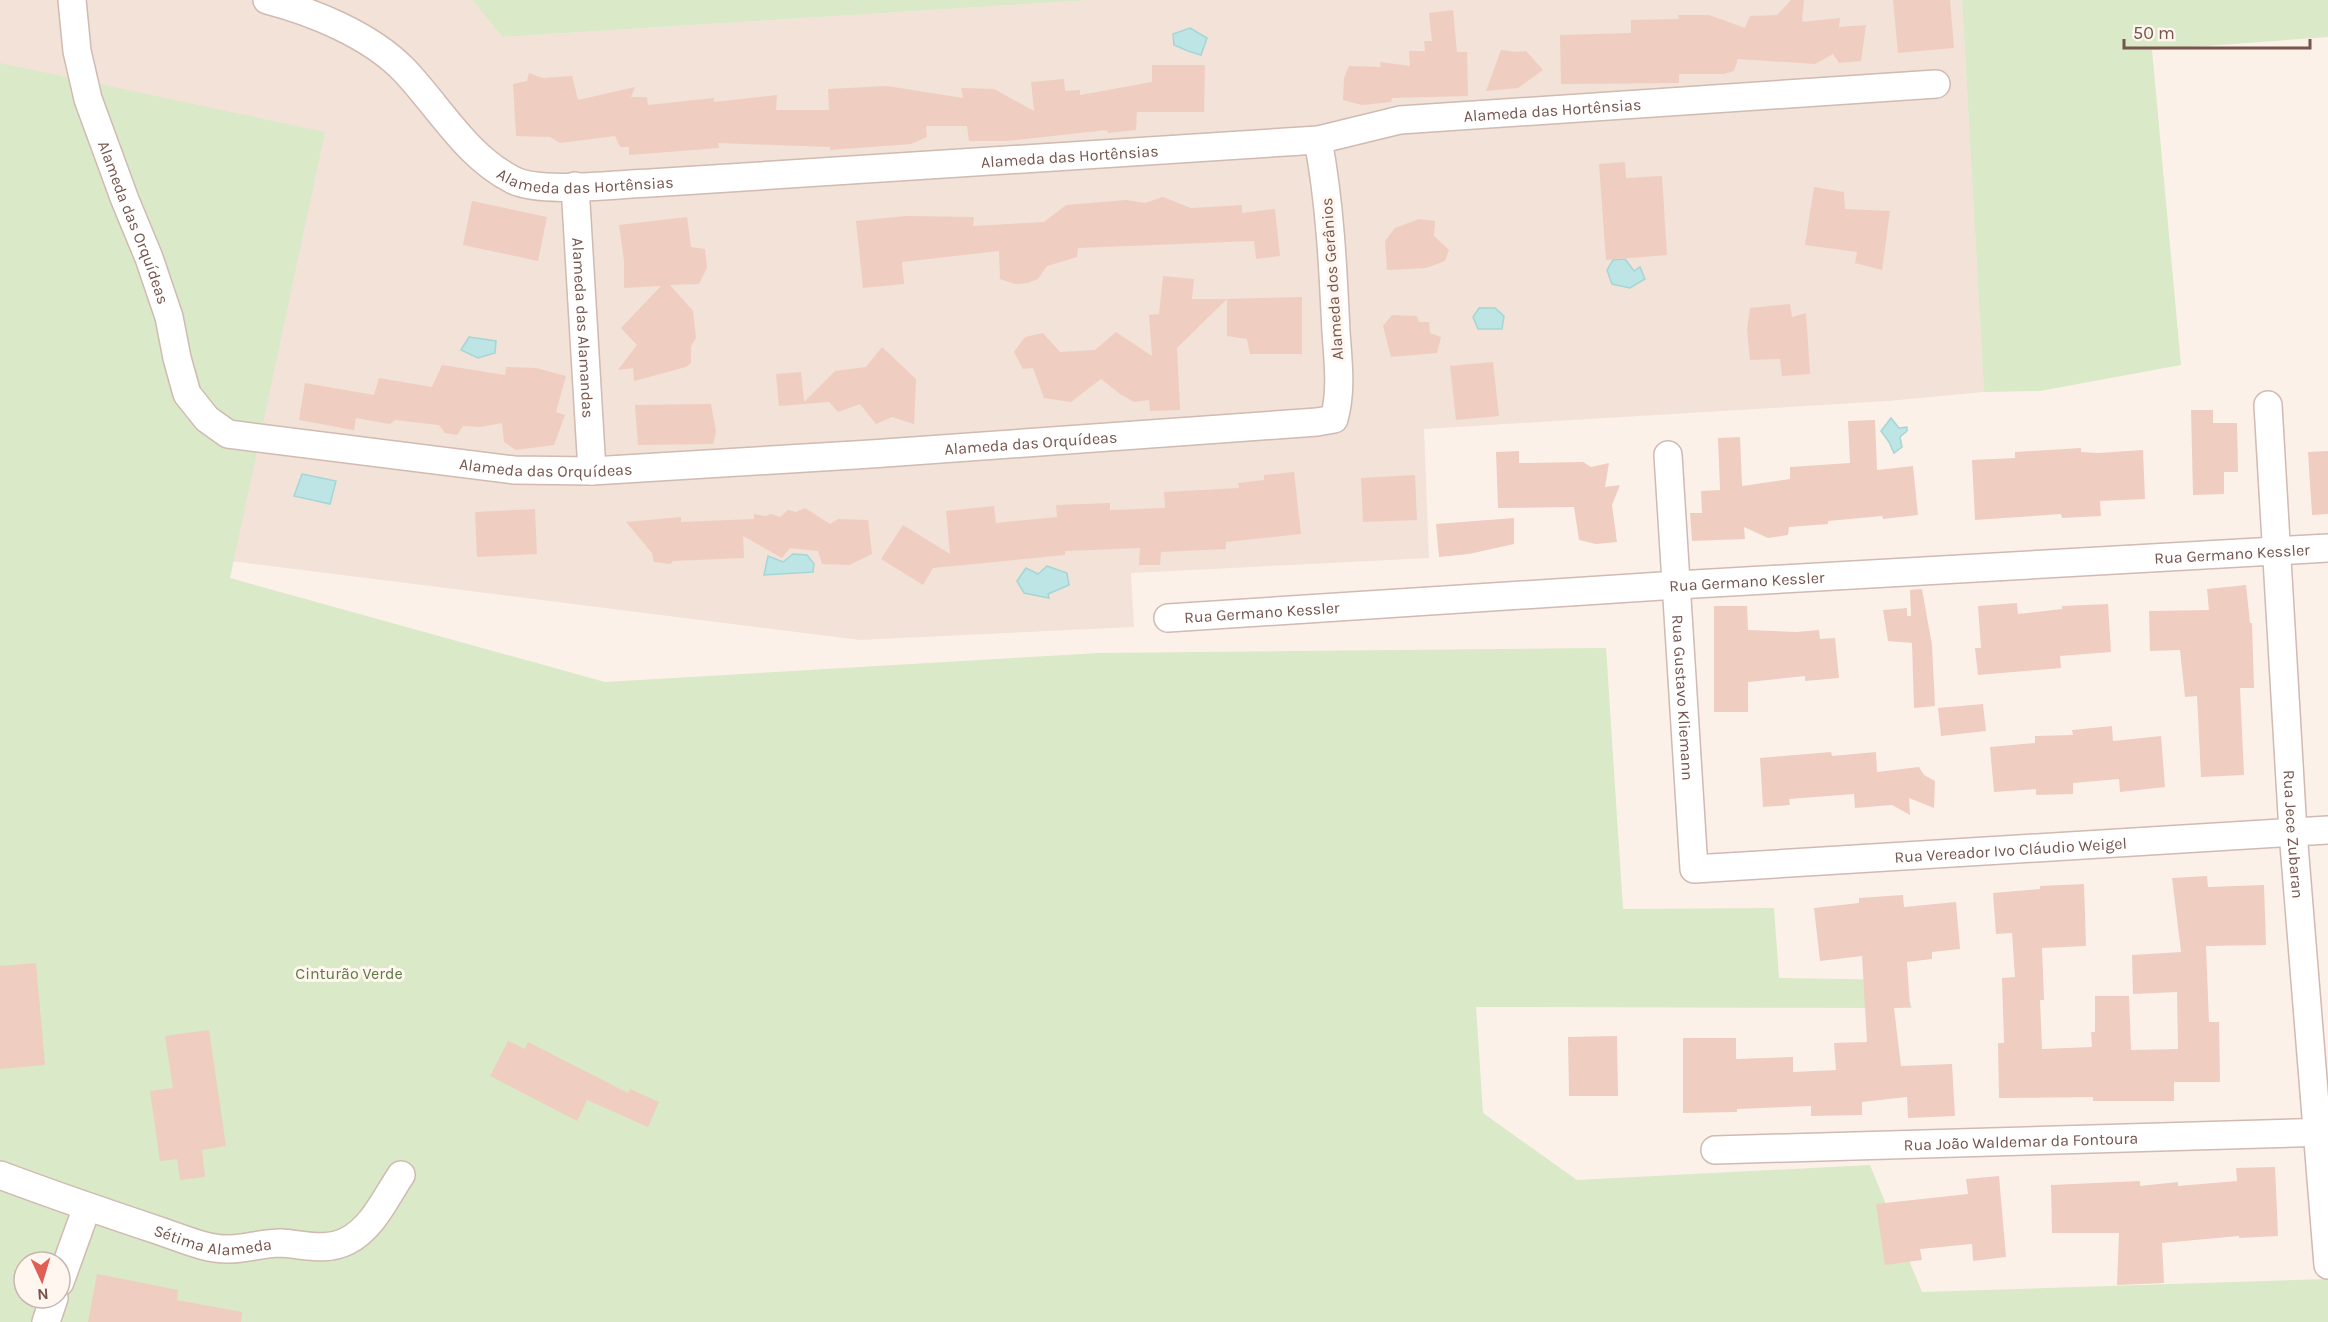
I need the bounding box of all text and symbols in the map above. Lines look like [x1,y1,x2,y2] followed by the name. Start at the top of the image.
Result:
[2124,12,2310,50] scale bar
[2133,22,2175,44] text: 50 m
[1463,94,1642,125] street label: Alameda das Hortênsias
[95,138,173,306] street label: Alameda das Orquídeas
[980,141,1159,171] street label: Alameda das Hortênsias
[494,164,674,197] street label: Alameda das Hortênsias
[1317,197,1347,361] street label: Alameda dos Gerânios
[569,237,598,419] street label: Alameda das Alamandas
[944,427,1118,458] street label: Alameda das Orquídeas
[458,454,633,481] street label: Alameda das Orquídeas
[2154,540,2311,567] street label: Rua Germano Kessler
[1668,567,1825,595] street label: Rua Germano Kessler
[1183,597,1340,626] street label: Rua Germano Kessler
[1669,614,1698,781] street label: Rua Gustavo Kliemann
[2280,769,2308,899] street label: Rua Jece Zubaran
[1894,833,2127,866] street label: Rua Vereador Ivo Cláudio Weigel
[295,964,403,983] park label: Cinturão Verde
[1903,1128,2138,1154] street label: Rua João Waldemar da Fontoura
[152,1220,273,1259] street label: Sétima Alameda
[12,1250,72,1310] north arrow
[37,1285,49,1304] text: N

